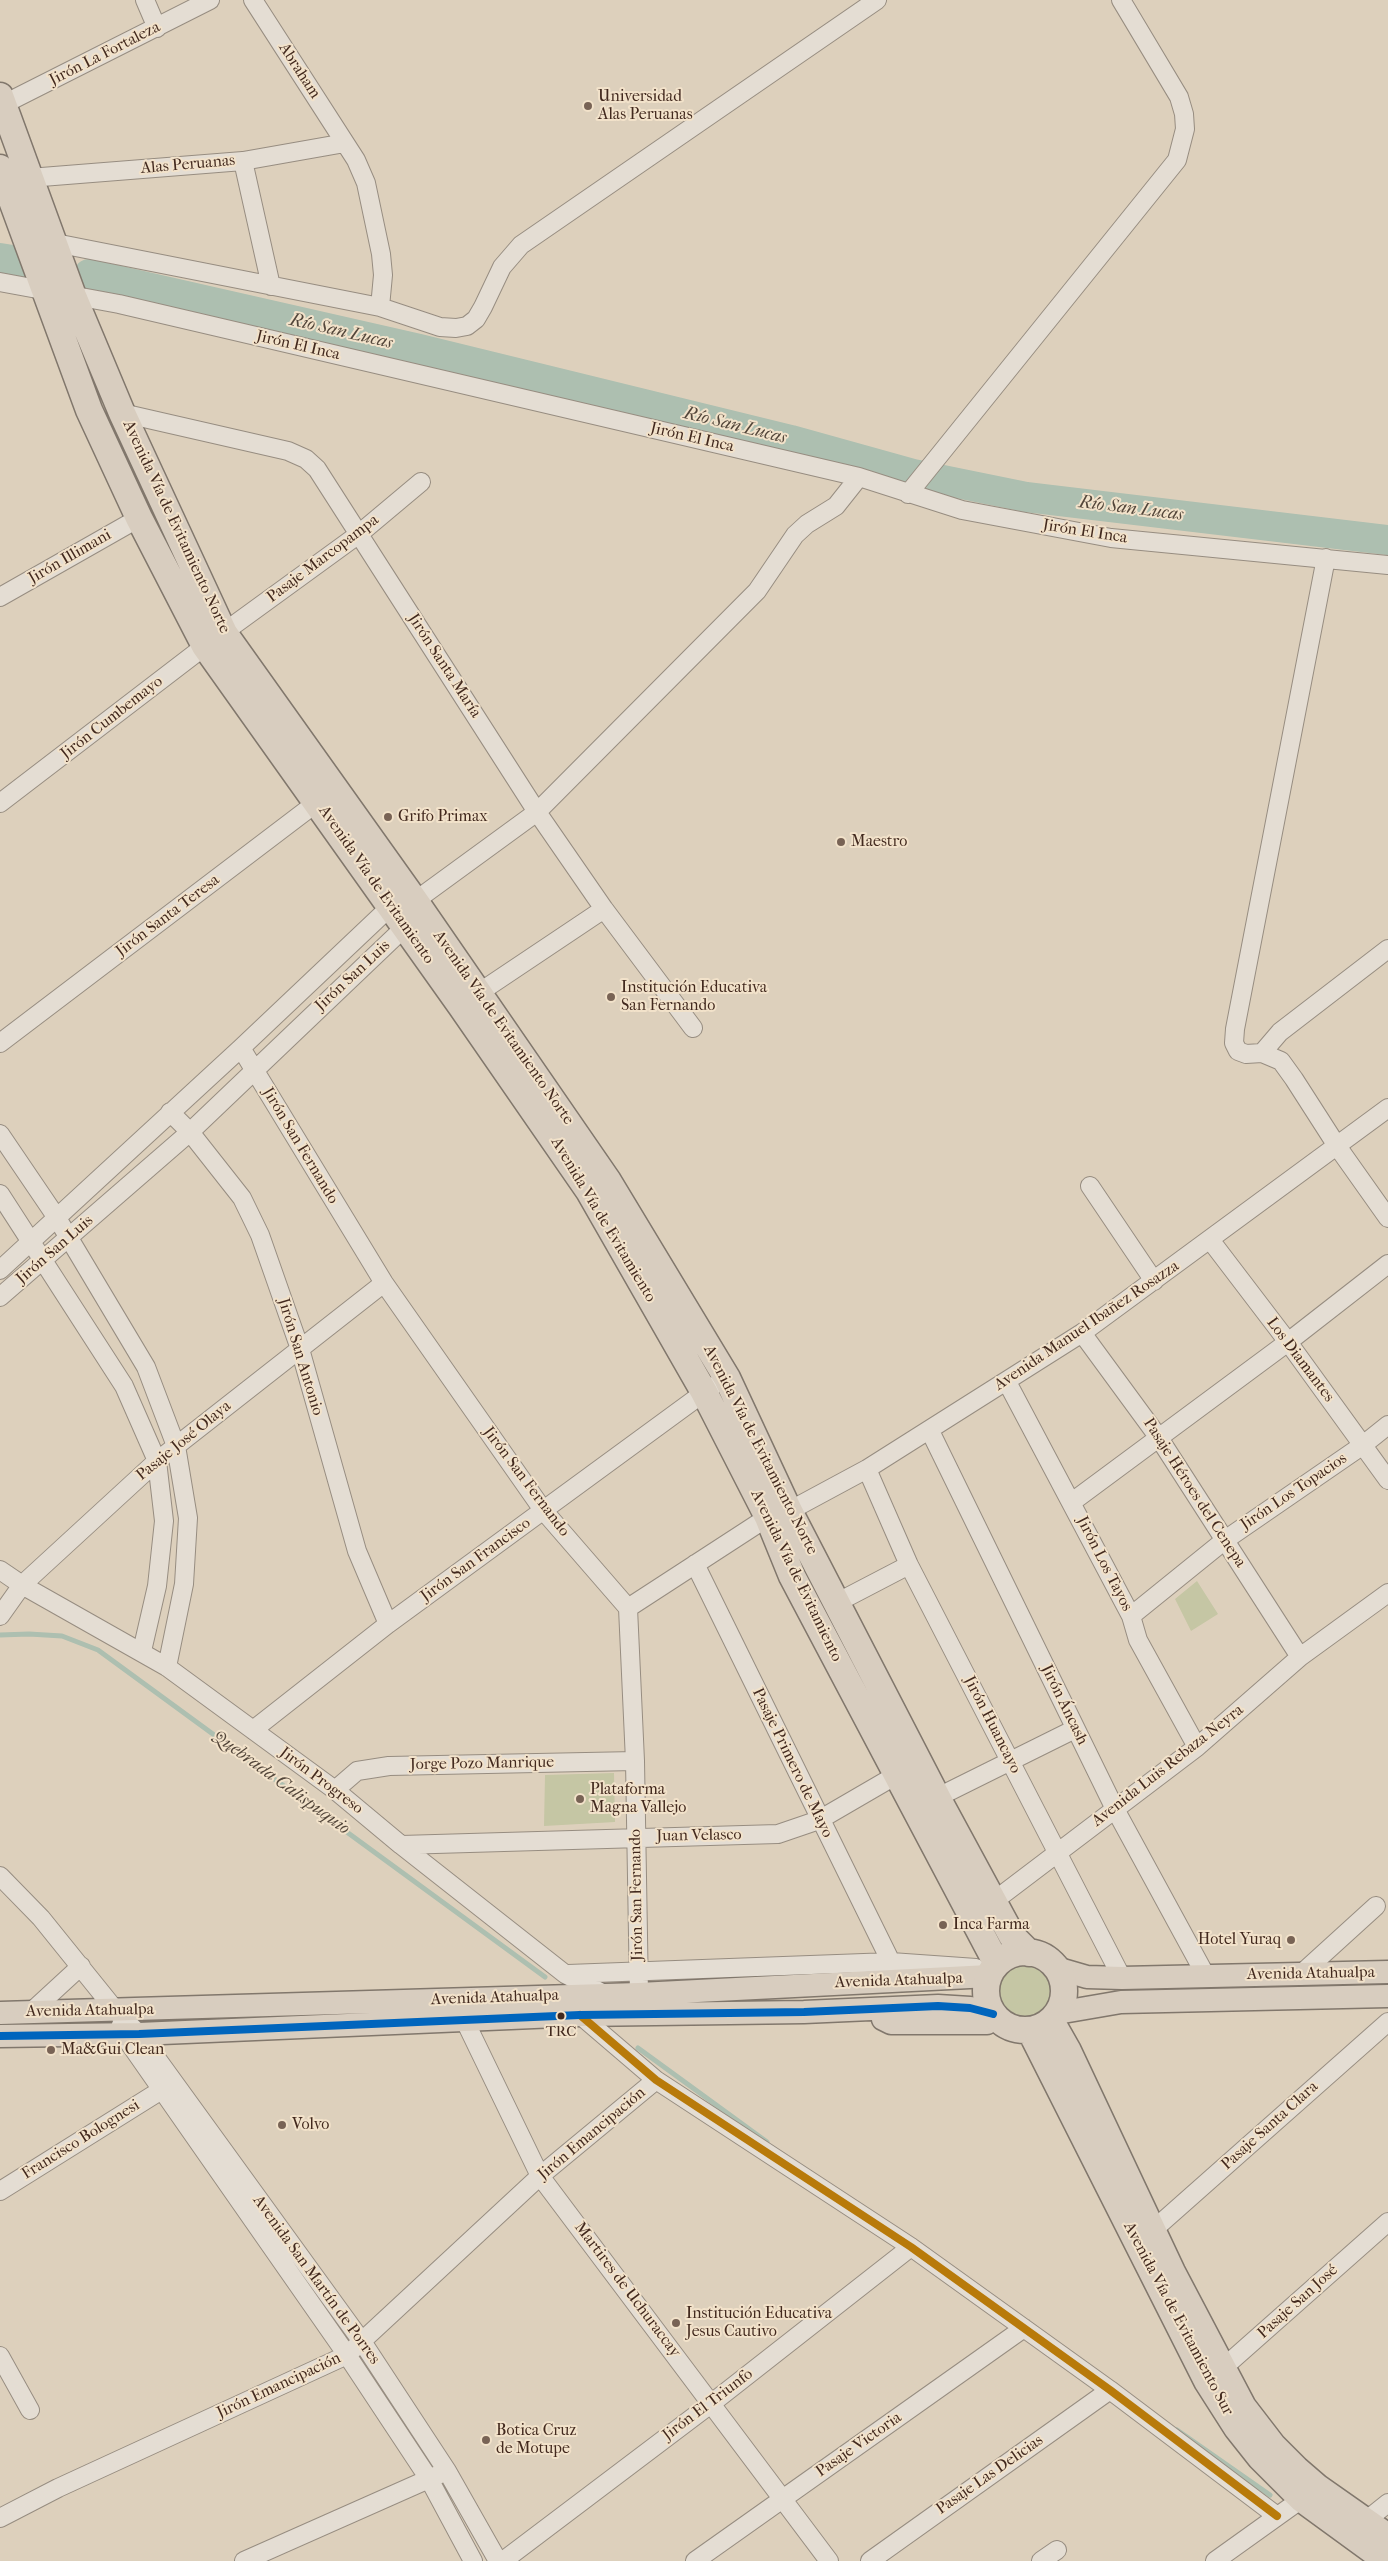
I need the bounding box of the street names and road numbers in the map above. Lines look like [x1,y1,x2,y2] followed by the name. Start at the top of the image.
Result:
[46,18,164,90] street label: Jirón La Fortaleza
[274,40,324,102] street label: Abraham
[140,151,236,179] street label: Alas Peruanas
[254,327,342,365] street label: Jirón El Inca
[118,418,234,636] street label: Avenida Vía de Evitamiento Norte
[648,419,736,457] street label: Jirón El Inca
[263,511,383,607] street label: Pasaje Marcopampa
[1041,516,1129,548] street label: Jirón El Inca
[25,526,115,588] street label: Jirón Illimani
[403,610,485,722] street label: Jirón Santa María
[57,672,167,764] street label: Jirón Cumbemayo
[314,802,438,968] street label: Avenida Vía de Evitamiento
[112,871,224,961] street label: Jirón Santa Teresa
[428,927,578,1129] street label: Avenida Vía de Evitamiento Norte
[311,936,395,1016] street label: Jirón San Luis
[258,1084,342,1208] street label: Jirón San Fernando
[546,1134,660,1306] street label: Avenida Vía de Evitamiento
[13,1211,97,1289] street label: Jirón San Luis
[991,1257,1183,1395] street label: Avenida Manuel Ibañez Rosazza
[273,1296,327,1418] street label: Jirón San Antonio
[1262,1314,1338,1406] street label: Los Diamantes
[699,1342,821,1558] street label: Avenida Vía de Evitamiento Norte
[133,1397,235,1485] street label: Pasaje José Olaya
[1138,1415,1250,1571] street label: Pasaje Héroes del Cenepa
[479,1423,573,1541] street label: Jirón San Fernando
[1237,1449,1351,1535] street label: Jirón Los Topacios
[746,1487,846,1665] street label: Avenida Vía de Evitamiento
[1072,1513,1136,1615] street label: Jirón Los Tayos
[417,1514,535,1606] street label: Jirón San Francisco
[1036,1662,1092,1748] street label: Jirón Áncash
[959,1673,1025,1777] street label: Jirón Huancayo
[747,1685,837,1841] street label: Pasaje Primero de Mayo
[1088,1701,1248,1831] street label: Avenida Luis Rebaza Neyra
[275,1743,367,1819] street label: Jirón Progreso
[410,1753,554,1775] street label: Jorge Pozo Manrique
[656,1826,742,1846] street label: Juan Velasco
[626,1829,648,1961] street label: Jirón San Fernando
[1247,1963,1375,1985] street label: Avenida Atahualpa
[835,1969,963,1993] street label: Avenida Atahualpa
[431,1986,559,2010] street label: Avenida Atahualpa
[26,2000,154,2022] street label: Avenida Atahualpa
[1218,2077,1322,2175] street label: Pasaje Santa Clara
[534,2083,650,2185] street label: Jirón Emancipación
[18,2096,144,2184] street label: Francisco Bolognesi
[248,2192,384,2368] street label: Avenida San Martín de Porres
[570,2218,684,2362] street label: Martires de Uchuraccay
[1119,2219,1237,2419] street label: Avenida Vía de Evitamiento Sur
[1254,2261,1342,2343] street label: Pasaje San José
[214,2349,344,2423] street label: Jirón Emancipación
[659,2365,757,2445] street label: Jirón El Triunfo
[812,2408,906,2482] street label: Pasaje Victoria
[933,2431,1047,2519] street label: Pasaje Las Delicias

